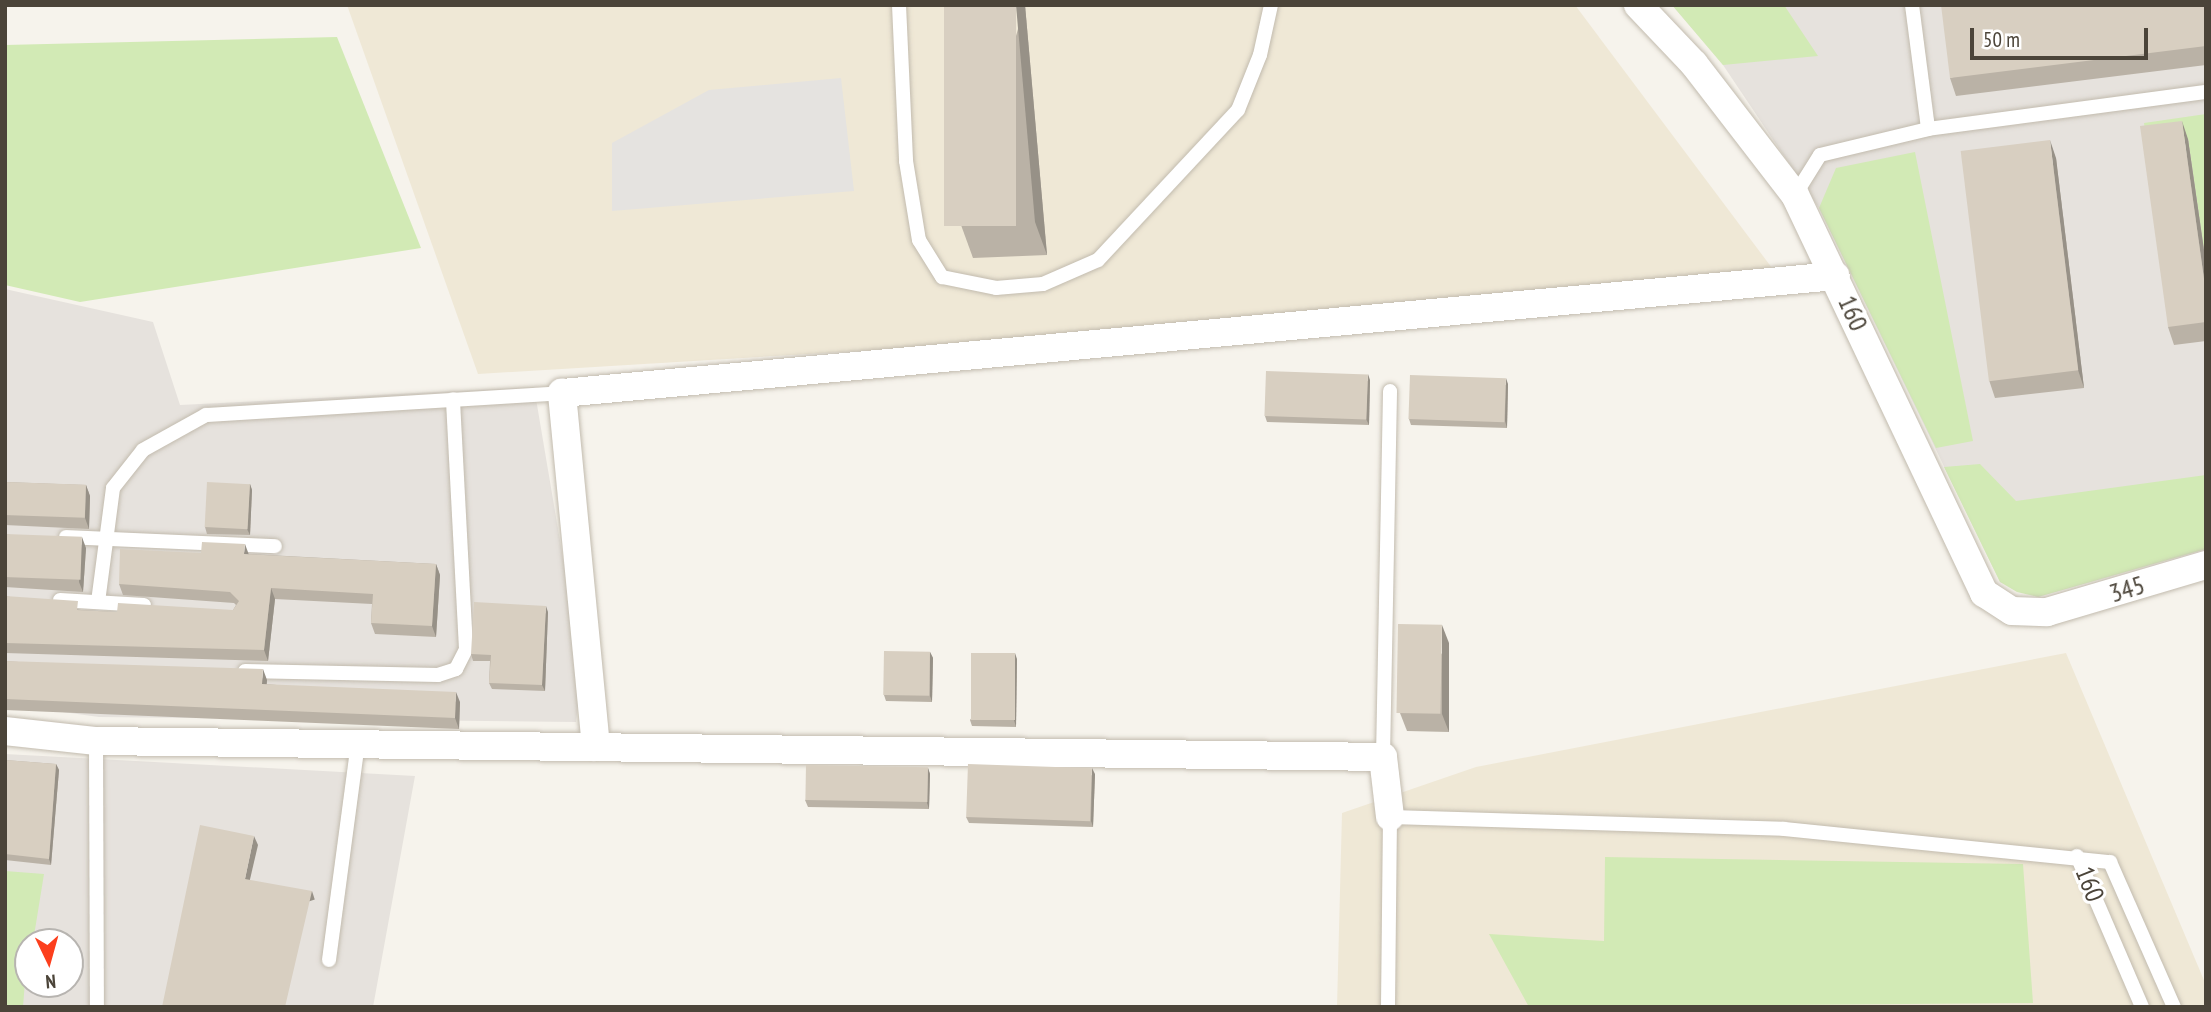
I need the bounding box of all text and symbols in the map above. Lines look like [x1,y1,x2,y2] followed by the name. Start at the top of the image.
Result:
[1973,14,2152,58] scale bar
[1983,26,2020,53] text: 50 m
[1832,291,1874,335] street label: 160
[2106,569,2148,609] street label: 345
[2069,862,2111,906] street label: 160
[14,928,84,998] north arrow
[45,970,57,994] text: N

